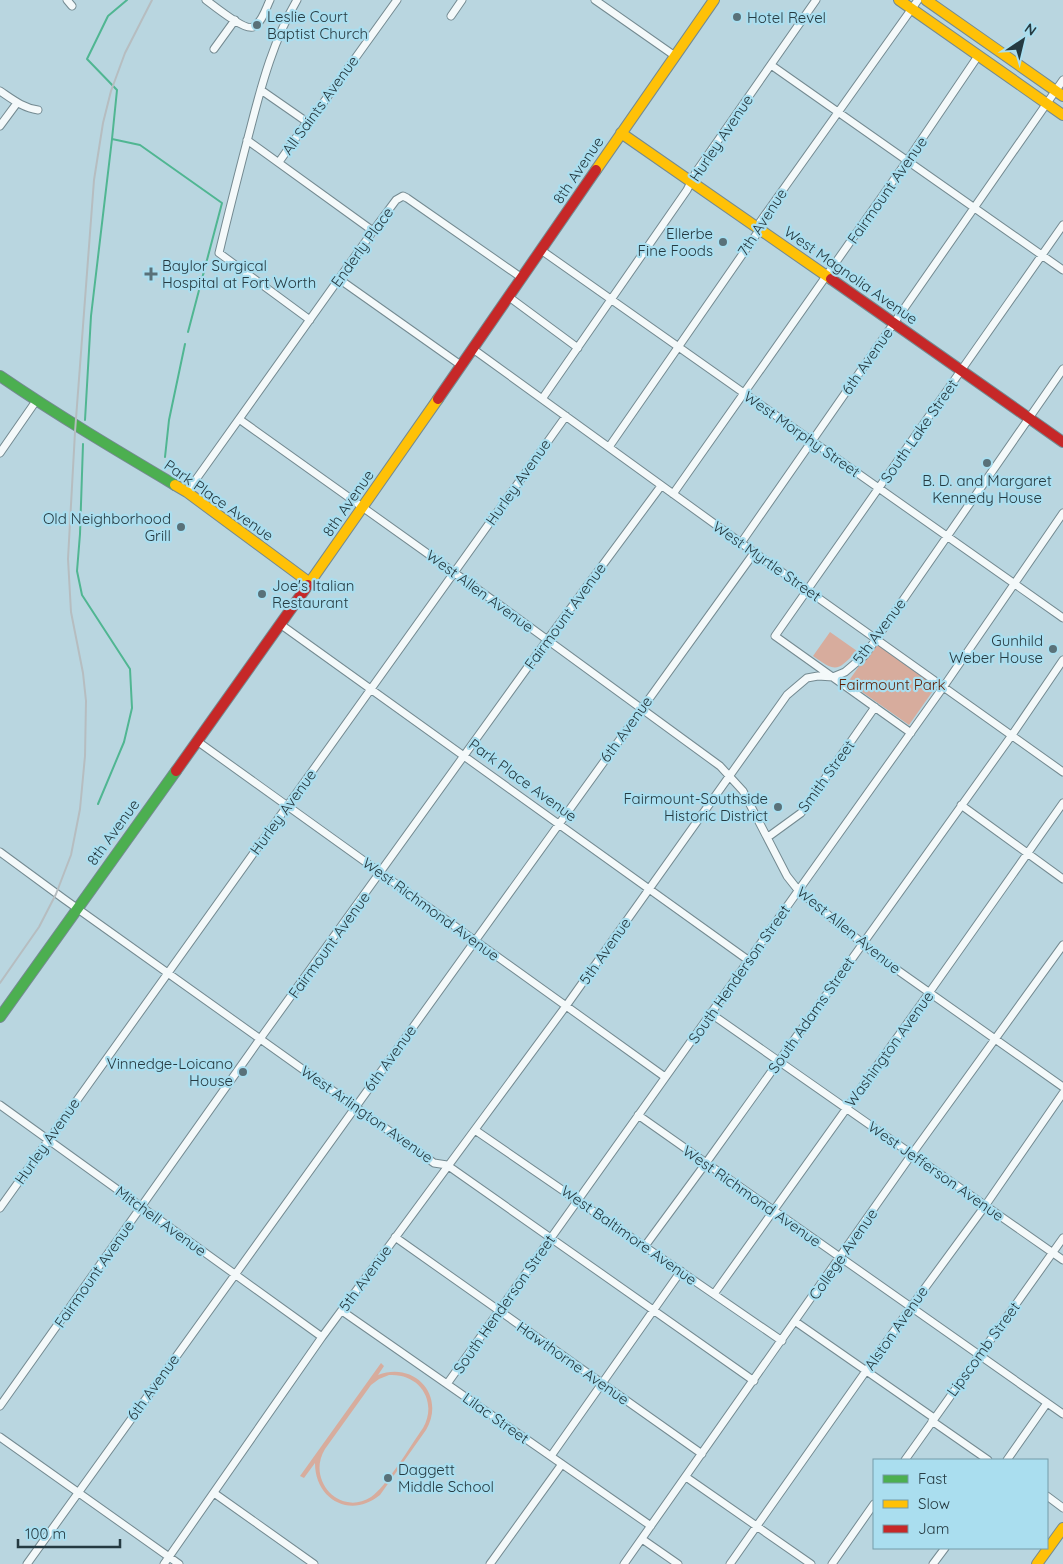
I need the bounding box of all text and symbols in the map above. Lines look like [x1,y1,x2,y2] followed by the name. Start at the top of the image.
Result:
[267,7,368,43] place label: Leslie Court Baptist Church
[747,8,826,27] place label: Hotel Revel
[731,11,743,23] marker: Hotel Revel
[998,15,1048,65] north arrow
[251,19,263,31] marker: Leslie Court Baptist Church
[1021,19,1040,40] text: N
[278,52,362,158] street label: All Saints Avenue
[685,91,757,185] street label: Hurley Avenue
[549,133,607,207] street label: 8th Avenue
[843,133,931,247] street label: Fairmount Avenue
[733,185,791,259] street label: 7th Avenue
[327,203,397,291] street label: Enderly Place
[781,222,921,328] street label: West Magnolia Avenue
[638,224,713,260] place label: Ellerbe Fine Foods
[717,236,729,248] marker: Ellerbe Fine Foods
[162,256,316,292] place label: Baylor Surgical Hospital at Fort Worth
[144,267,158,281] marker: Baylor Surgical Hospital at Fort Worth
[837,324,897,398] street label: 6th Avenue
[876,376,962,486] street label: South Lake Street
[740,387,864,481] street label: West Morphy Street
[481,435,555,529] street label: Hurley Avenue
[161,455,277,545] street label: Park Place Avenue
[981,457,993,469] marker: B. D. and Margaret Kennedy House
[318,466,378,540] street label: 8th Avenue
[922,471,1052,507] place label: B. D. and Margaret Kennedy House
[43,509,171,545] place label: Old Neighborhood Grill
[709,517,825,605] street label: West Myrtle Street
[175,521,187,533] marker: Old Neighborhood Grill
[423,546,537,636] street label: West Allen Avenue
[520,559,610,673] street label: Fairmount Avenue
[272,576,355,612] place label: Joe's Italian Restaurant
[256,588,268,600] marker: Joe's Italian Restaurant
[848,594,910,668] street label: 5th Avenue
[949,631,1043,667] place label: Gunhild Weber House
[1047,643,1059,655] marker: Gunhild Weber House
[838,675,946,694] park label: Fairmount Park
[596,692,656,766] street label: 6th Avenue
[465,734,581,826] street label: Park Place Avenue
[794,736,858,816] street label: Smith Street
[246,766,320,858] street label: Hurley Avenue
[623,789,768,825] place label: Fairmount-Southside Historic District
[83,795,143,869] street label: 8th Avenue
[772,801,784,813] marker: Fairmount-Southside Historic District
[359,853,503,965] street label: West Richmond Avenue
[793,882,905,978] street label: West Allen Avenue
[284,888,374,1002] street label: Fairmount Avenue
[684,901,794,1047] street label: South Henderson Street
[575,914,635,988] street label: 5th Avenue
[764,953,858,1077] street label: South Adams Street
[841,987,937,1111] street label: Washington Avenue
[360,1021,420,1095] street label: 6th Avenue
[107,1054,233,1090] place label: Vinnedge-Loicano House
[297,1061,437,1167] street label: West Arlington Avenue
[237,1066,249,1078] marker: Vinnedge-Loicano House
[10,1094,84,1188] street label: Hurley Avenue
[865,1117,1007,1225] street label: West Jefferson Avenue
[679,1141,825,1251] street label: West Richmond Avenue
[557,1181,701,1289] street label: West Baltimore Avenue
[112,1182,210,1260] street label: Mitchell Avenue
[805,1205,881,1303] street label: College Avenue
[50,1217,138,1331] street label: Fairmount Avenue
[449,1231,559,1377] street label: South Henderson Street
[335,1241,395,1315] street label: 5th Avenue
[860,1282,932,1374] street label: Alston Avenue
[942,1298,1024,1400] street label: Lipscomb Street
[513,1317,633,1409] street label: Hawthorne Avenue
[123,1350,183,1424] street label: 6th Avenue
[459,1388,533,1448] street label: Lilac Street
[873,1459,1048,1549] legend
[398,1460,494,1496] place label: Daggett Middle School
[918,1469,947,1488] text: Fast
[382,1472,394,1484] marker: Daggett Middle School
[918,1494,950,1513] text: Slow
[18,1516,120,1548] scale bar
[918,1519,949,1538] text: Jam
[25,1524,66,1543] text: 100 m

